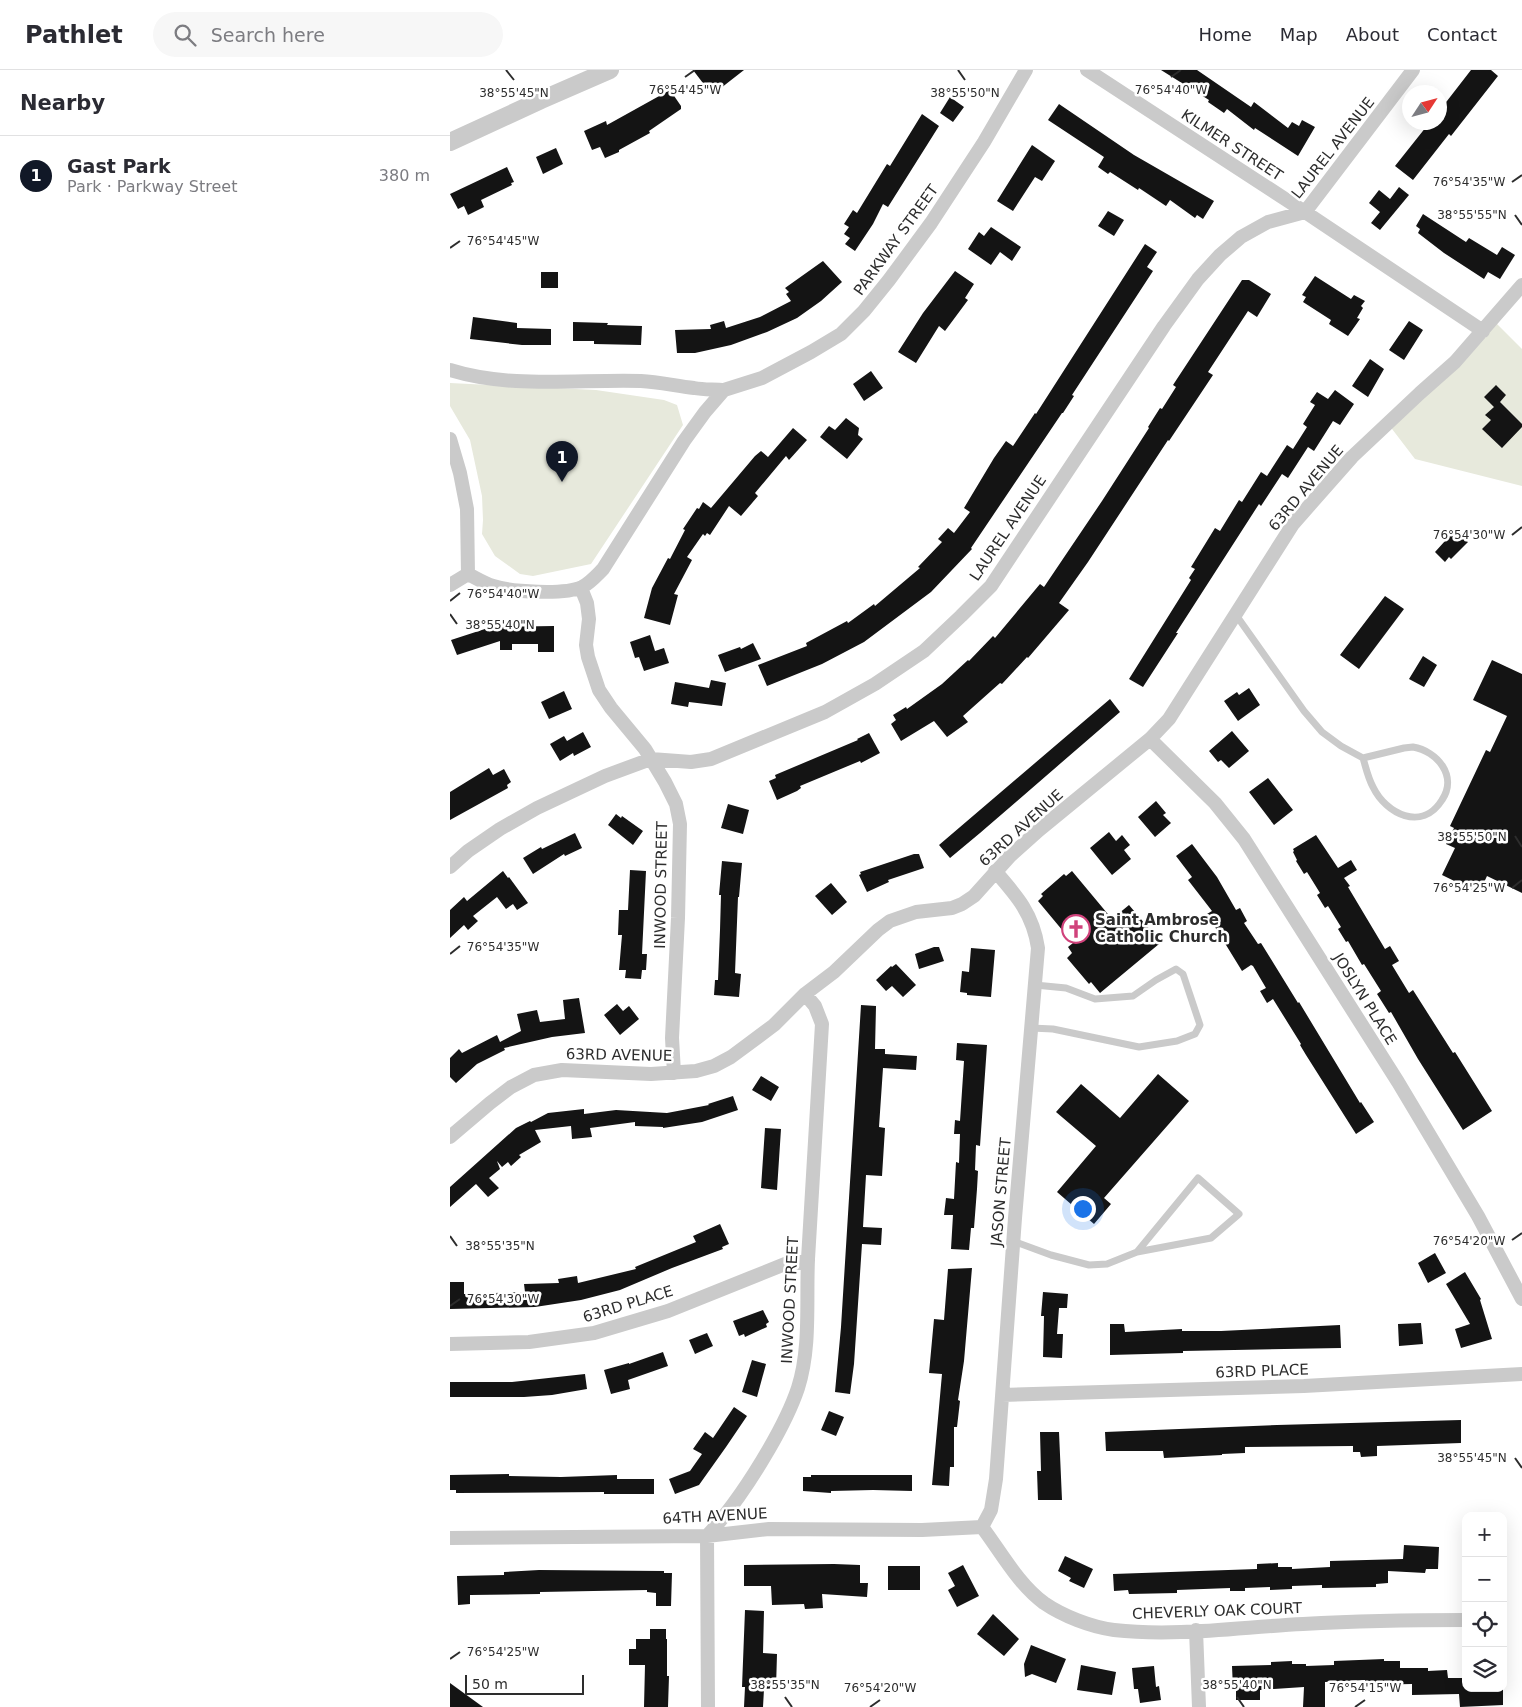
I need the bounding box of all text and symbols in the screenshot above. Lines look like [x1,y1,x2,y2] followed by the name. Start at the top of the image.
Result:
[153,12,503,57] search box
[25,21,123,49] text: Pathlet
[171,21,199,49] icon: search
[211,24,325,46] text: Search here
[1199,24,1252,45] text: Home
[1280,24,1318,45] text: Map
[1346,24,1399,45] text: About
[1427,24,1497,45] text: Contact
[649,83,721,97] text: 76°54'45"W
[1135,83,1207,97] text: 76°54'40"W
[1402,85,1447,130] north arrow
[479,86,549,100] text: 38°55'45"N
[930,86,1000,100] text: 38°55'50"N
[20,91,105,115] text: Nearby
[1288,94,1378,202] street label: LAUREL AVENUE
[1178,105,1287,185] street label: KILMER STREET
[67,155,171,177] text: Gast Park
[30,166,42,185] text: 1
[379,166,430,185] text: 380 m
[1433,175,1505,189] text: 76°54'35"W
[67,177,237,196] text: Park · Parkway Street
[850,181,943,299] street label: PARKWAY STREET
[1437,208,1507,222] text: 38°55'55"N
[467,234,539,248] text: 76°54'45"W
[546,441,578,482] pin: 1
[1265,441,1347,535] street label: 63RD AVENUE
[966,472,1050,584] street label: LAUREL AVENUE
[1433,528,1505,542] text: 76°54'30"W
[467,587,539,601] text: 76°54'40"W
[465,618,535,632] text: 38°55'40"N
[975,786,1067,870] street label: 63RD AVENUE
[651,820,671,949] street label: INWOOD STREET
[1437,830,1507,844] text: 38°55'50"N
[1433,881,1505,895] text: 76°54'25"W
[1095,911,1228,946] place label: Saint Ambrose Catholic Church
[1061,914,1091,944] church icon: Saint Ambrose Catholic Church
[467,940,539,954] text: 76°54'35"W
[1329,949,1400,1048] street label: JOSLYN PLACE
[566,1045,672,1065] street label: 63RD AVENUE
[987,1136,1015,1248] street label: JASON STREET
[1070,1196,1096,1222] your location
[1433,1234,1505,1248] text: 76°54'20"W
[778,1235,802,1364] street label: INWOOD STREET
[465,1239,535,1253] text: 38°55'35"N
[581,1282,675,1326] street label: 63RD PLACE
[467,1292,539,1306] text: 76°54'30"W
[1215,1360,1309,1382] street label: 63RD PLACE
[1437,1451,1507,1465] text: 38°55'45"N
[662,1504,768,1528] street label: 64TH AVENUE
[1462,1512,1507,1692] map controls
[1462,1512,1507,1557] button: +
[1462,1557,1507,1602] button: −
[1132,1599,1303,1623] street label: CHEVERLY OAK COURT
[1462,1602,1507,1647] button: locate
[467,1645,539,1659] text: 76°54'25"W
[1462,1647,1507,1692] button: layers
[465,1672,584,1695] scale bar
[472,1676,508,1692] text: 50 m
[750,1678,820,1692] text: 38°55'35"N
[1202,1678,1272,1692] text: 38°55'40"N
[844,1681,916,1695] text: 76°54'20"W
[1329,1681,1401,1695] text: 76°54'15"W

